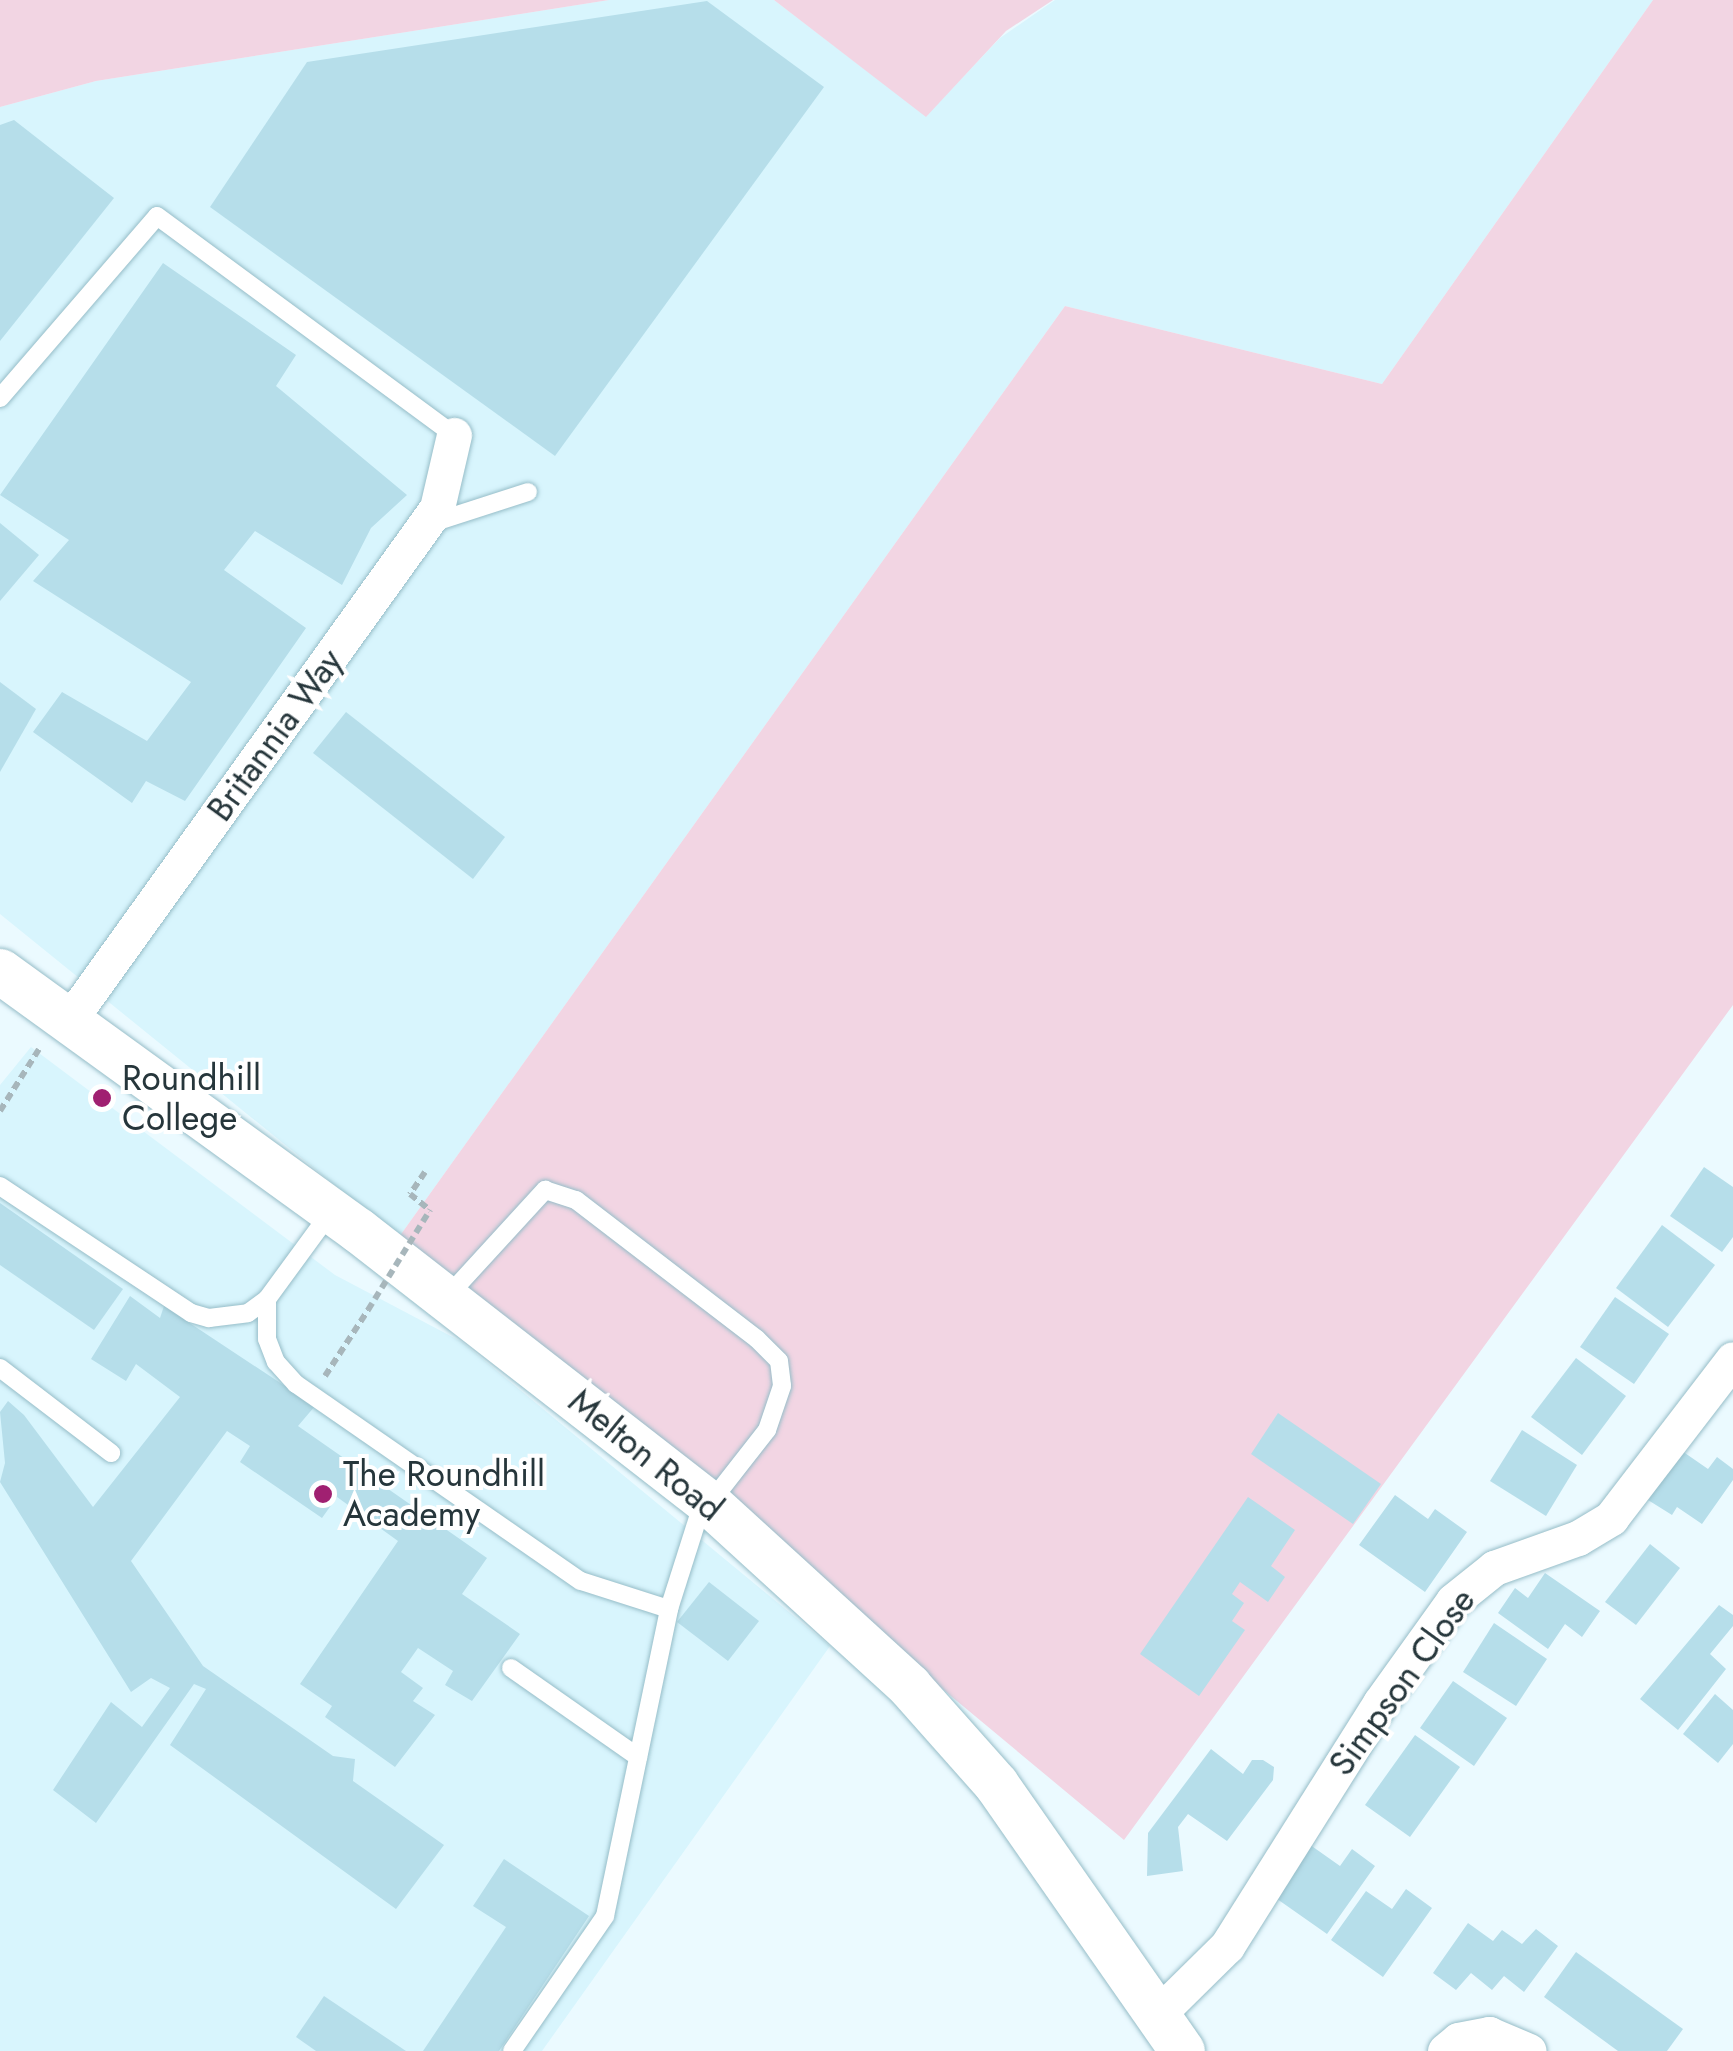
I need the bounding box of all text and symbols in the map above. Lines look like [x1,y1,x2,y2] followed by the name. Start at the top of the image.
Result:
[199,641,351,829] street label: Britannia Way
[122,1057,261,1139] place label: Roundhill College
[91,1087,113,1109] marker: Roundhill College
[560,1380,732,1530] street label: Melton Road
[343,1453,545,1535] place label: The Roundhill Academy
[312,1483,334,1505] marker: The Roundhill Academy
[1320,1580,1484,1784] street label: Simpson Close

